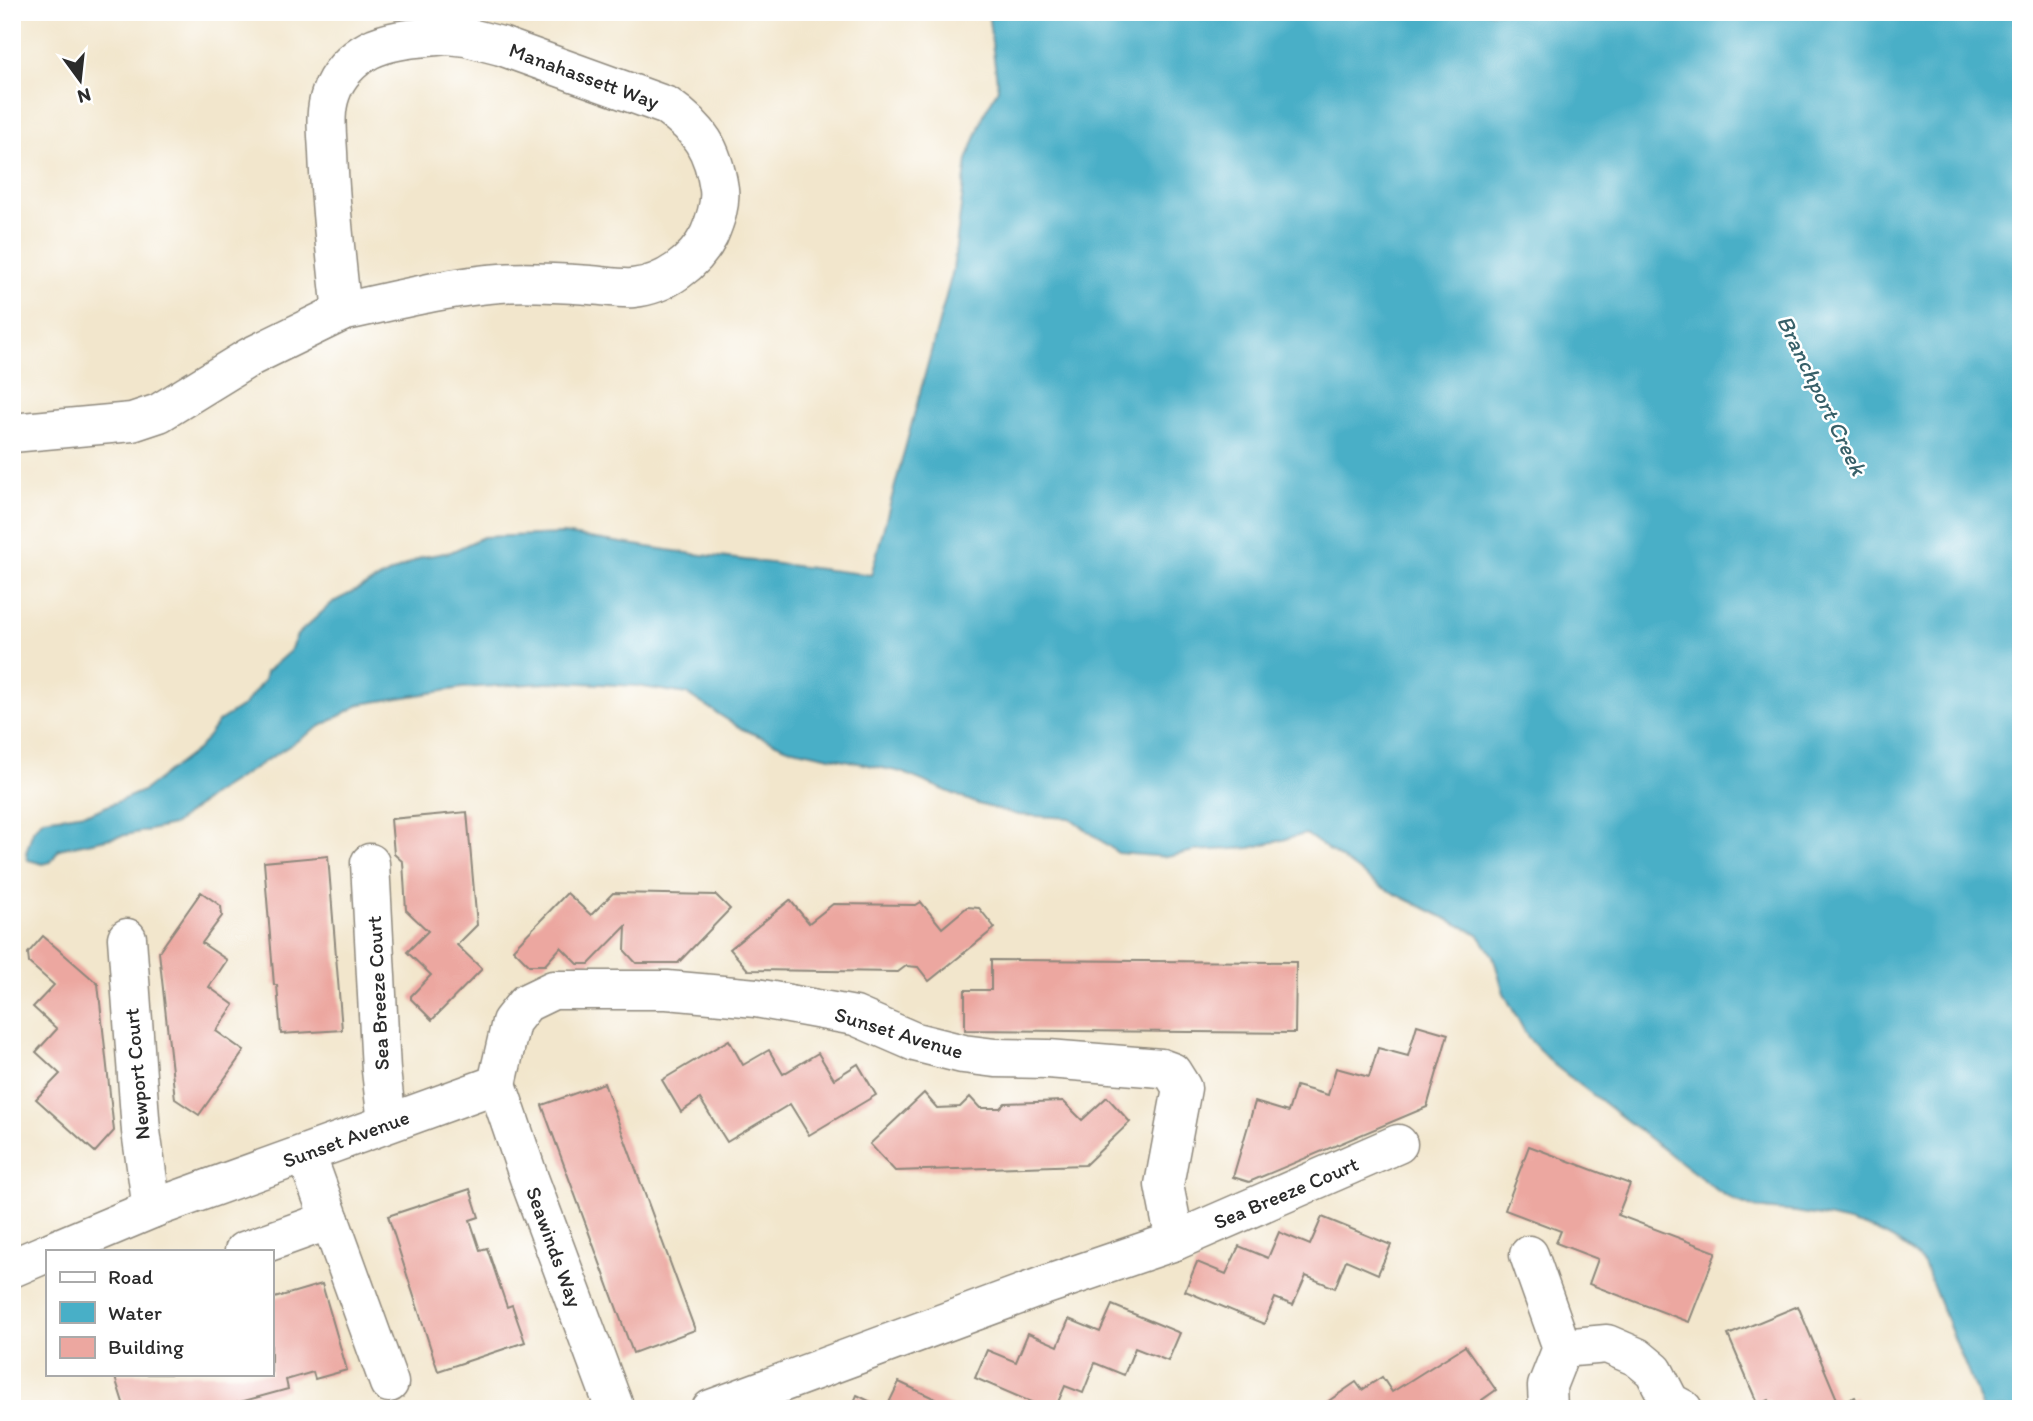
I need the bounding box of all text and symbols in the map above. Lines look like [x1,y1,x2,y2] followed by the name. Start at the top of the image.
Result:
[506,37,663,114] street label: Manahassett Way
[46,46,116,116] north arrow
[75,83,93,109] text: N
[1771,310,1873,481] water label: Branchport Creek
[361,915,394,1071] street label: Sea Breeze Court
[832,1001,966,1064] street label: Sunset Avenue
[118,1007,155,1141] street label: Newport Court
[279,1104,413,1173] street label: Sunset Avenue
[1210,1151,1362,1234] street label: Sea Breeze Court
[521,1183,588,1311] street label: Seawinds Way
[46,1250,273,1376] legend
[108,1264,154,1289] text: Road
[108,1300,162,1325] text: Water
[108,1334,184,1359] text: Building

